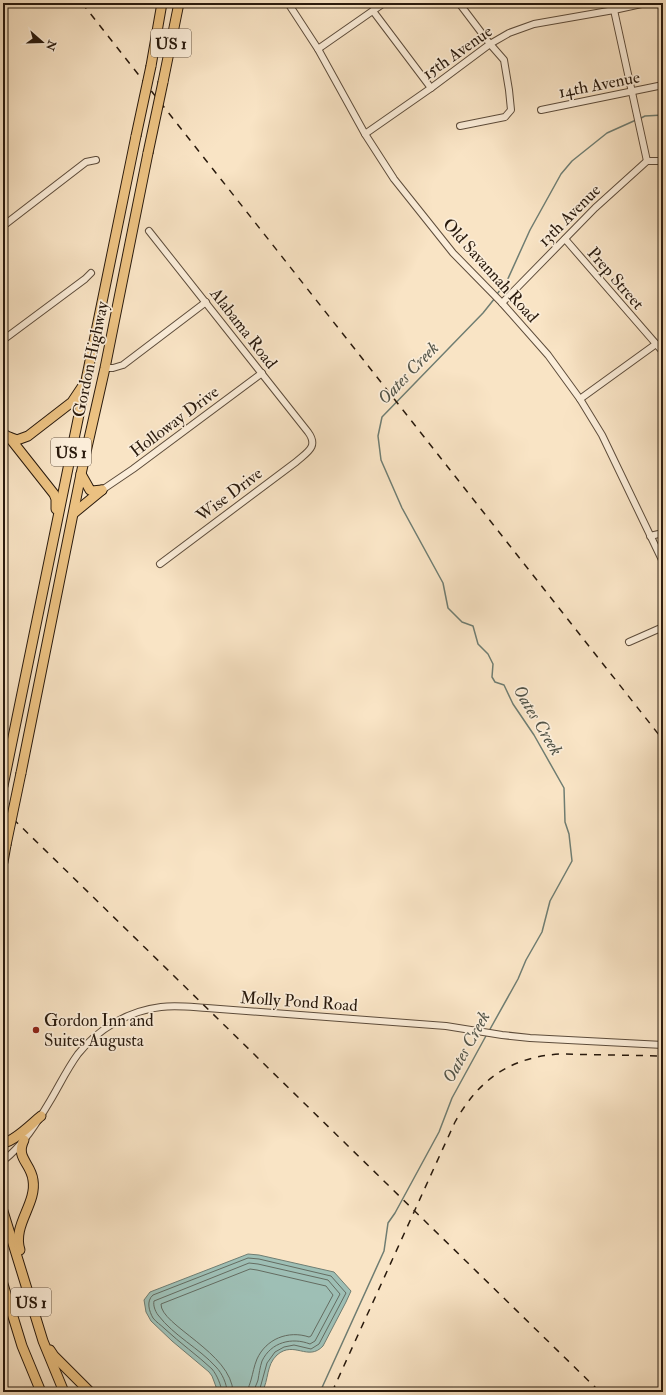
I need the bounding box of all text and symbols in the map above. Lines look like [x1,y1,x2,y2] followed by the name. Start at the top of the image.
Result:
[418,21,496,84] street label: 15th Avenue
[22,22,62,62] north arrow
[151,29,191,57] road number: US 1
[43,37,59,53] text: N
[557,66,642,103] street label: 14th Avenue
[534,180,605,251] street label: 13th Avenue
[438,214,543,327] street label: Old Savannah Road
[582,243,649,315] street label: Prep Street
[205,283,282,373] street label: Alabama Road
[68,299,114,419] street label: Gordon Highway
[373,337,444,410] water label: Oates Creek
[126,381,223,462] street label: Holloway Drive
[51,438,91,466] road number: US 1
[191,463,266,527] street label: Wise Drive
[507,681,568,760] water label: Oates Creek
[239,987,359,1017] street label: Molly Pond Road
[437,1007,496,1087] water label: Oates Creek
[44,1010,154,1051] place label: Gordon Inn and Suites Augusta
[31,1025,41,1035] marker: Gordon Inn and Suites Augusta
[11,1288,51,1316] road number: US 1

